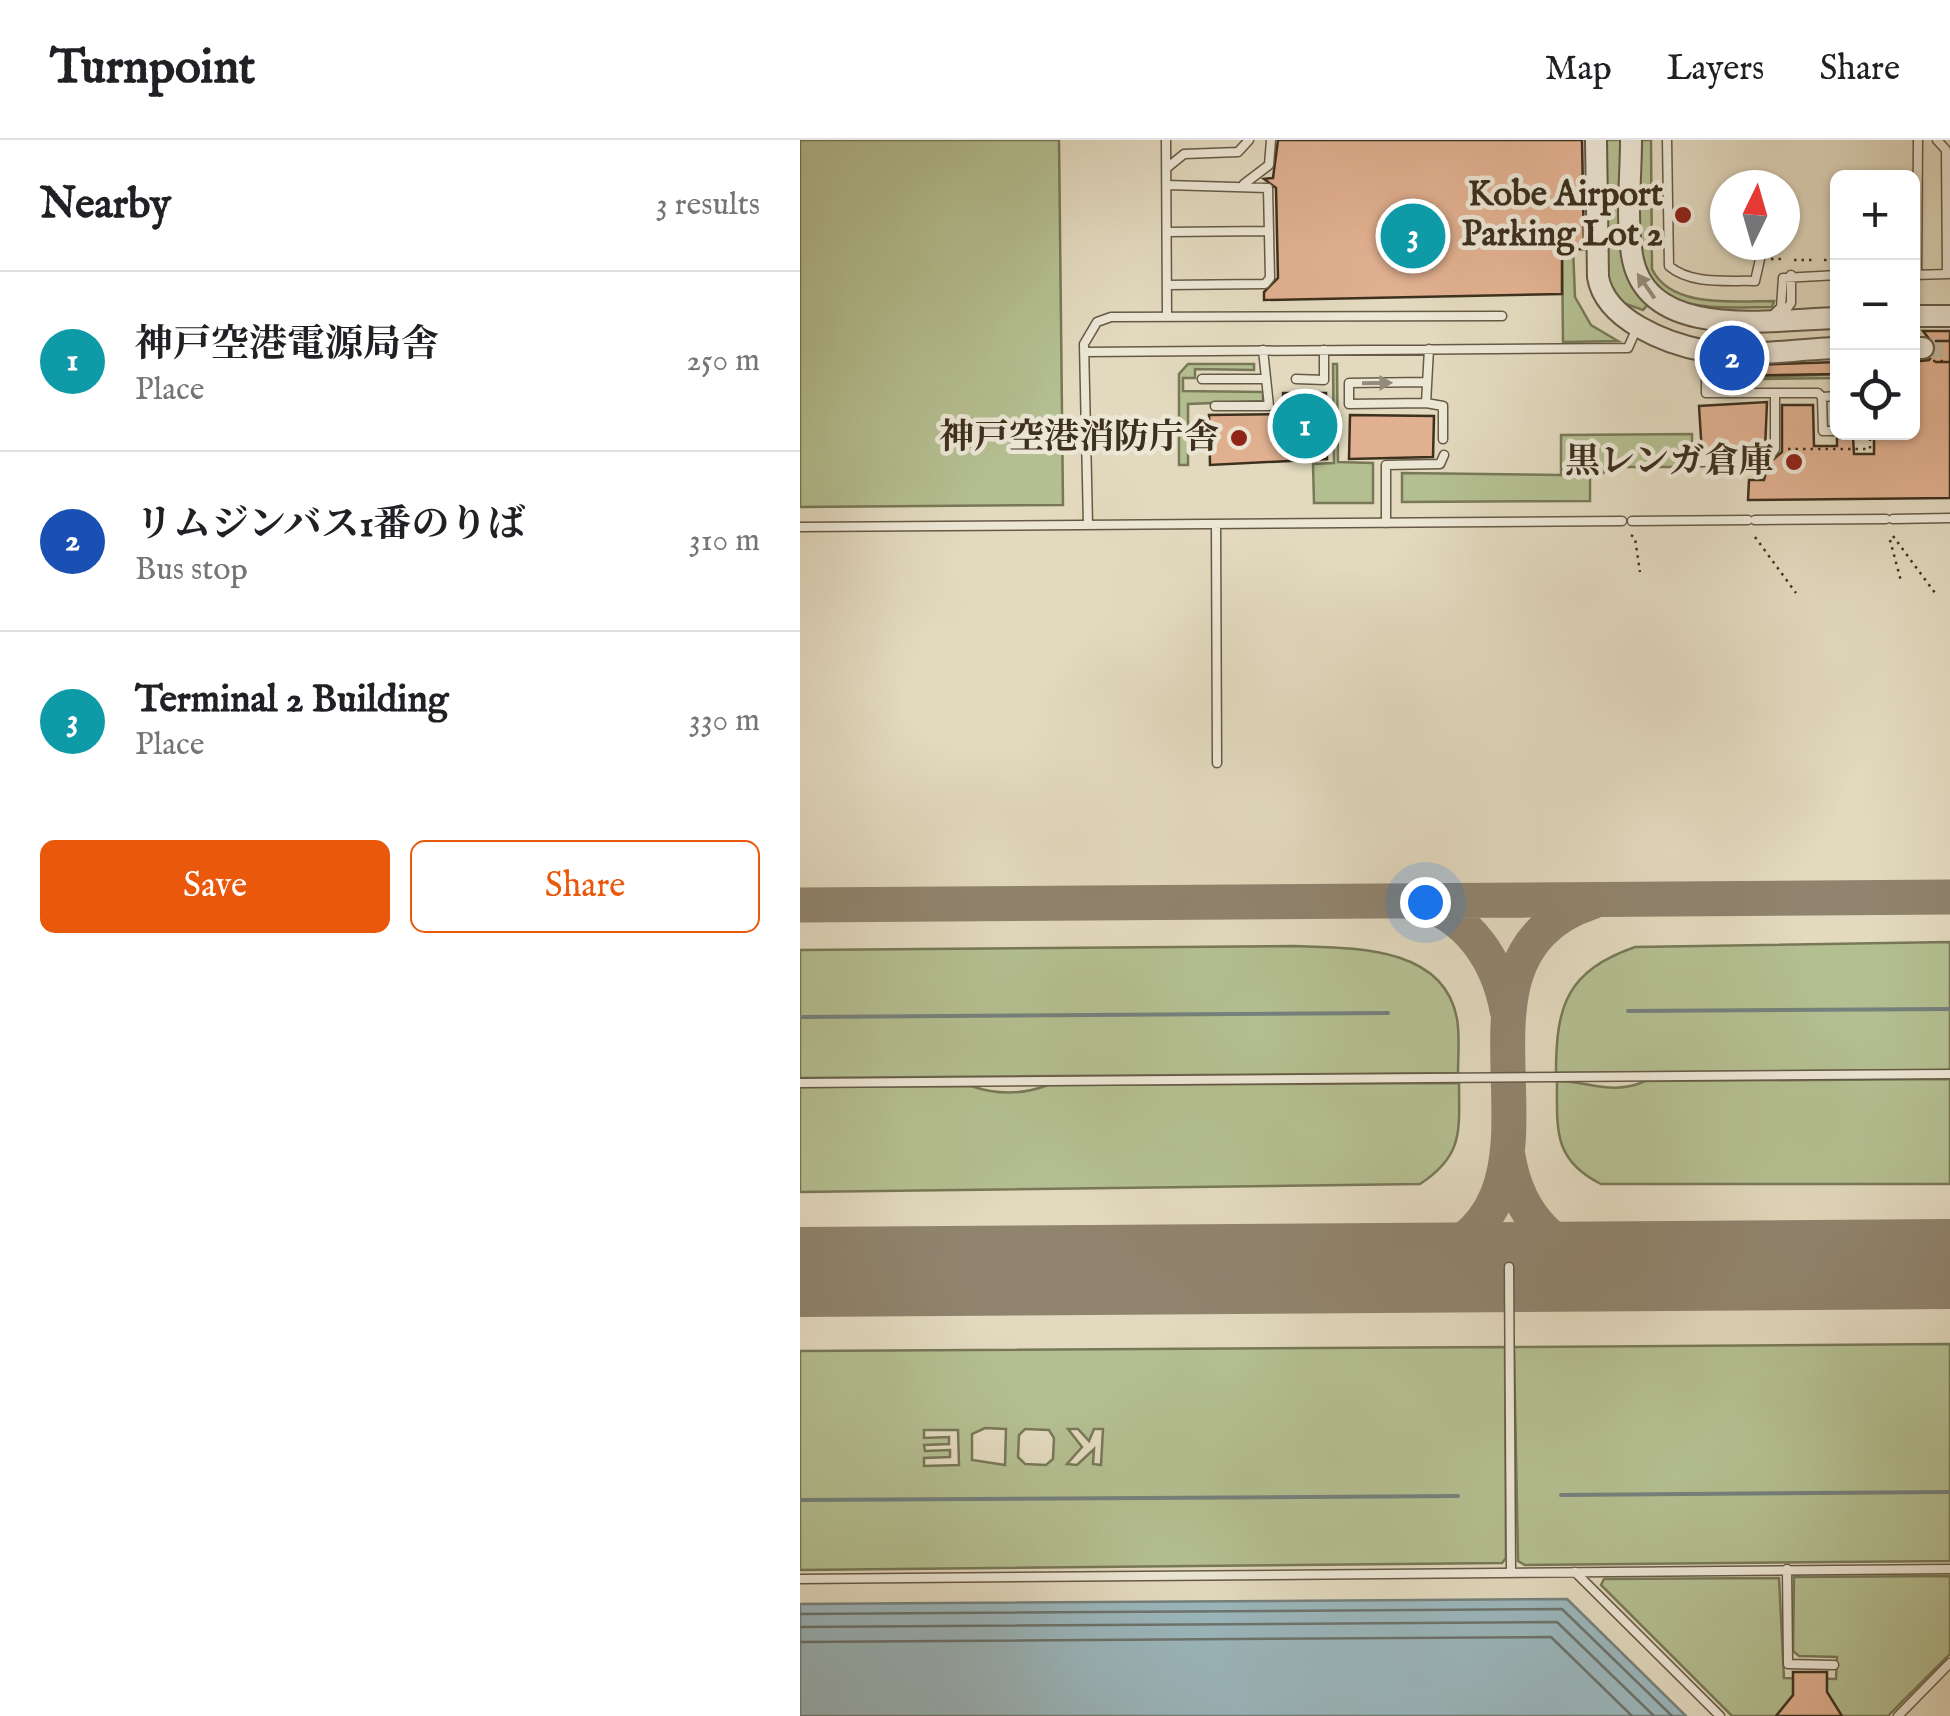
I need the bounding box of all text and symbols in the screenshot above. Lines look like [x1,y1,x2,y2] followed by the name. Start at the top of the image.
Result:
[50,39,255,99] text: Turnpoint
[1545,47,1612,92] text: Map
[1667,47,1764,92] text: Layers
[1819,47,1900,92] text: Share
[1710,170,1800,260] north arrow
[1830,170,1920,440] map controls
[1830,170,1920,260] button: +
[1462,173,1663,258] place label: Kobe Airport Parking Lot 2
[40,179,171,232] text: Nearby
[656,185,760,226] text: 3 results
[1380,198,1446,274] pin: 3
[1672,204,1694,226] marker: Kobe Airport Parking Lot 2
[1830,260,1920,350] button: −
[1637,273,1657,300] one-way arrow
[1700,320,1764,396] pin: 2
[135,322,439,370] text: 神戸空港電源局舎
[67,341,78,382] text: 1
[686,341,760,382] text: 250 m
[1830,350,1920,440] button: locate
[135,370,205,411] text: Place
[1362,375,1394,391] one-way arrow
[1272,388,1338,464] pin: 1
[939,416,1219,461] place label: 神戸空港消防庁舎
[1228,427,1250,449] marker: 神戸空港消防庁舎
[1565,440,1774,485] place label: 黒レンガ倉庫
[1783,451,1805,473] marker: 黒レンガ倉庫
[135,502,526,550] text: リムジンバス1番のりば
[65,521,80,562] text: 2
[689,521,760,562] text: 310 m
[135,550,248,591] text: Bus stop
[135,677,448,725] text: Terminal 2 Building
[67,701,78,742] text: 3
[689,701,760,742] text: 330 m
[135,725,205,766] text: Place
[40,840,390,933] button: Save
[410,840,760,933] button: Share
[1400,877,1451,928] your location

